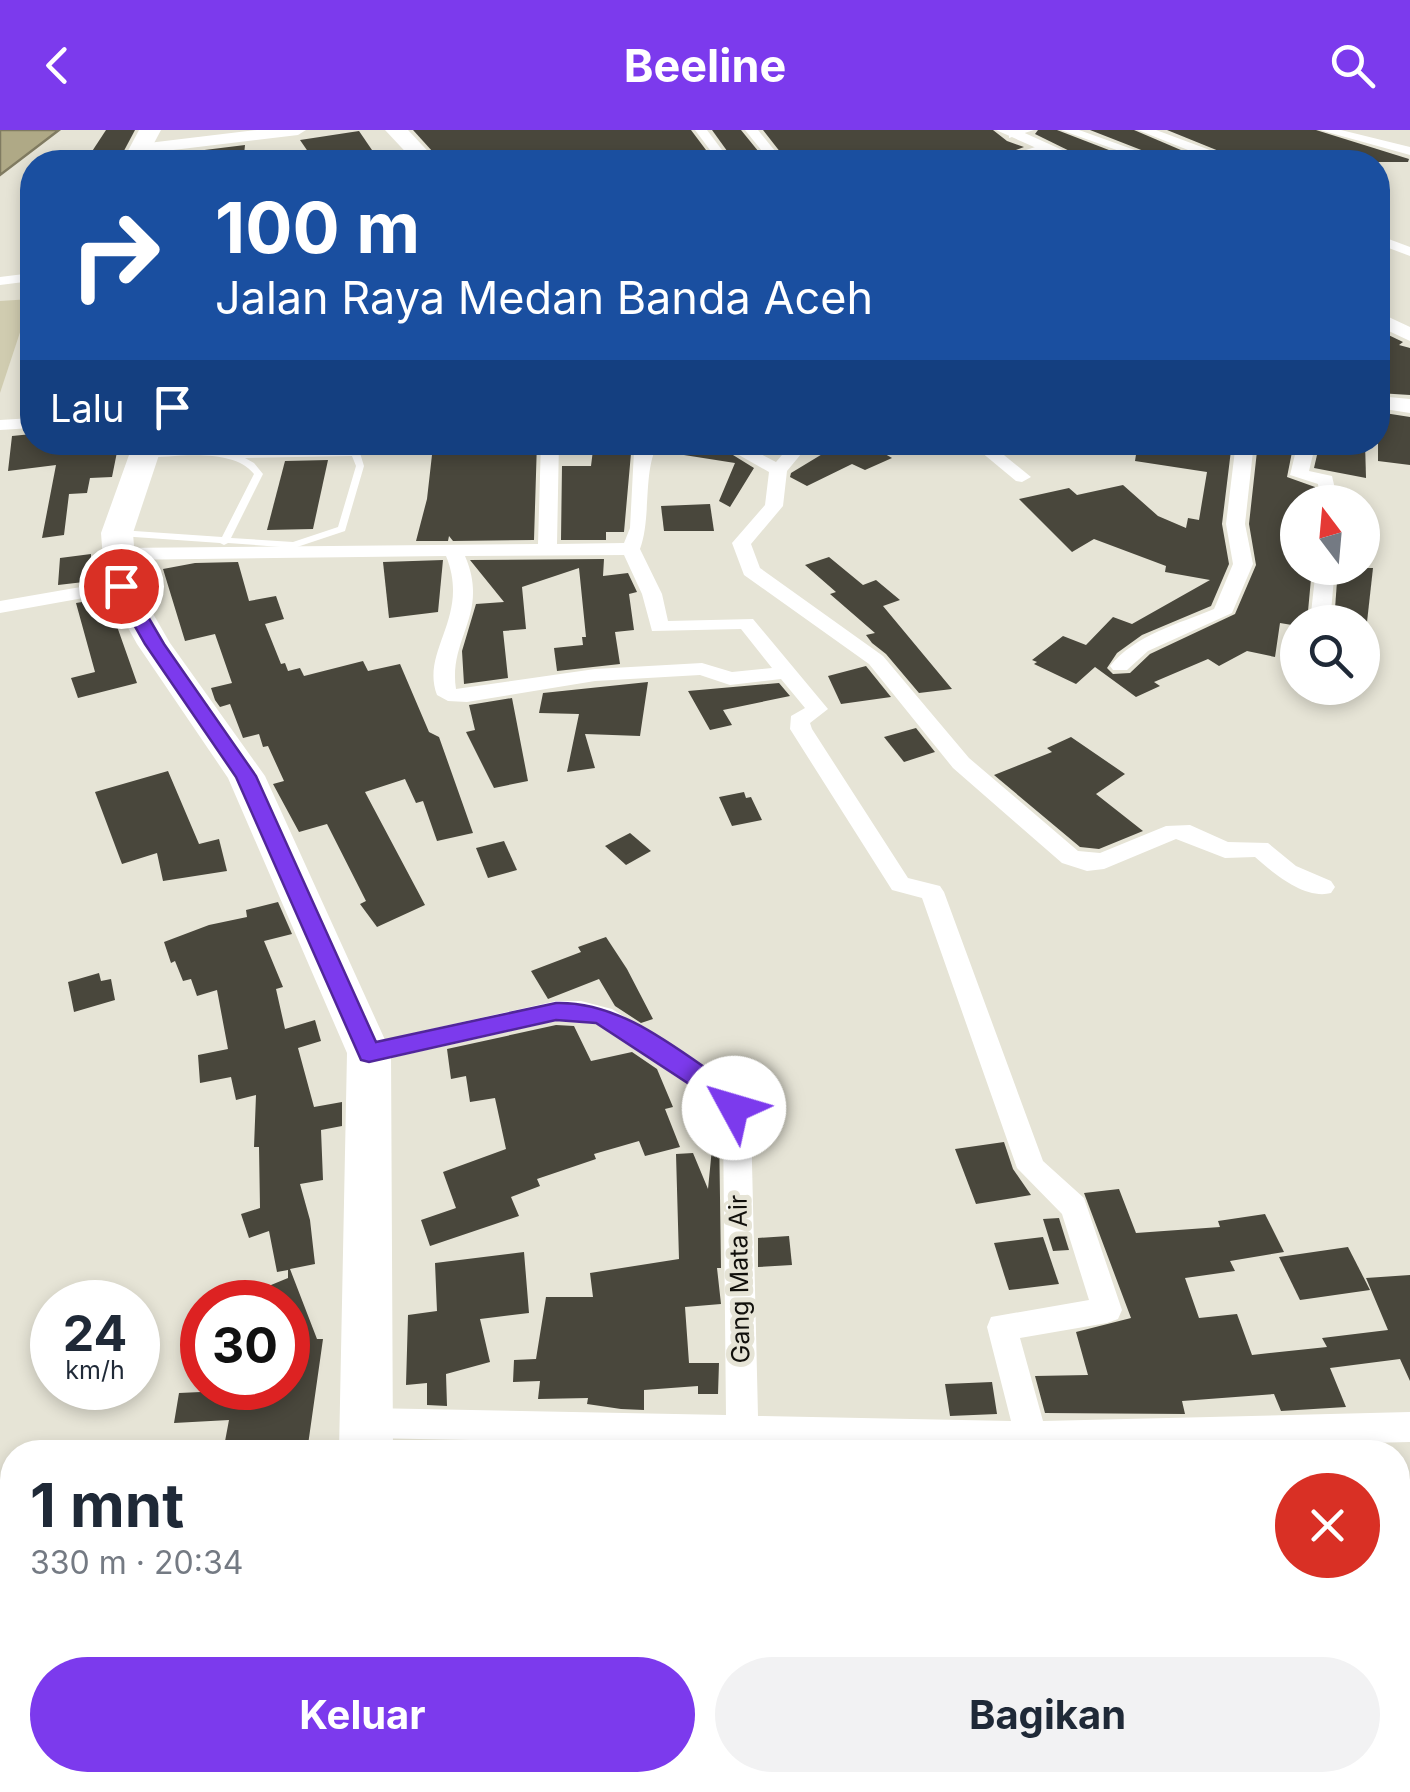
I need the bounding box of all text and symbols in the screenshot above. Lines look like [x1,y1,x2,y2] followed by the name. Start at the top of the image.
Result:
[30,38,85,93] icon: back
[624,38,786,93] text: Beeline
[1325,38,1380,93] icon: search
[215,185,420,270] text: 100 m
[50,190,180,320] icon: right
[215,270,873,325] text: Jalan Raya Medan Banda Aceh
[145,380,200,435] icon: arrive
[50,385,125,431] text: Lalu
[1280,485,1380,585] north arrow
[1280,485,1380,705] map controls
[79,544,164,629] pin
[94,559,149,614] icon: arrive
[1280,605,1380,705] button: search
[682,1056,786,1160] position arrow
[723,1194,755,1364] street label: Gang Mata Air
[180,1280,310,1410] speed limit sign: 30
[63,1303,127,1363] text: 24
[65,1355,125,1385] text: km/h
[30,1469,184,1541] text: 1 mnt
[1275,1473,1380,1578] button: close
[30,1543,243,1582] text: 330 m · 20:34
[30,1657,695,1772] button: Keluar
[715,1657,1380,1772] button: Bagikan

